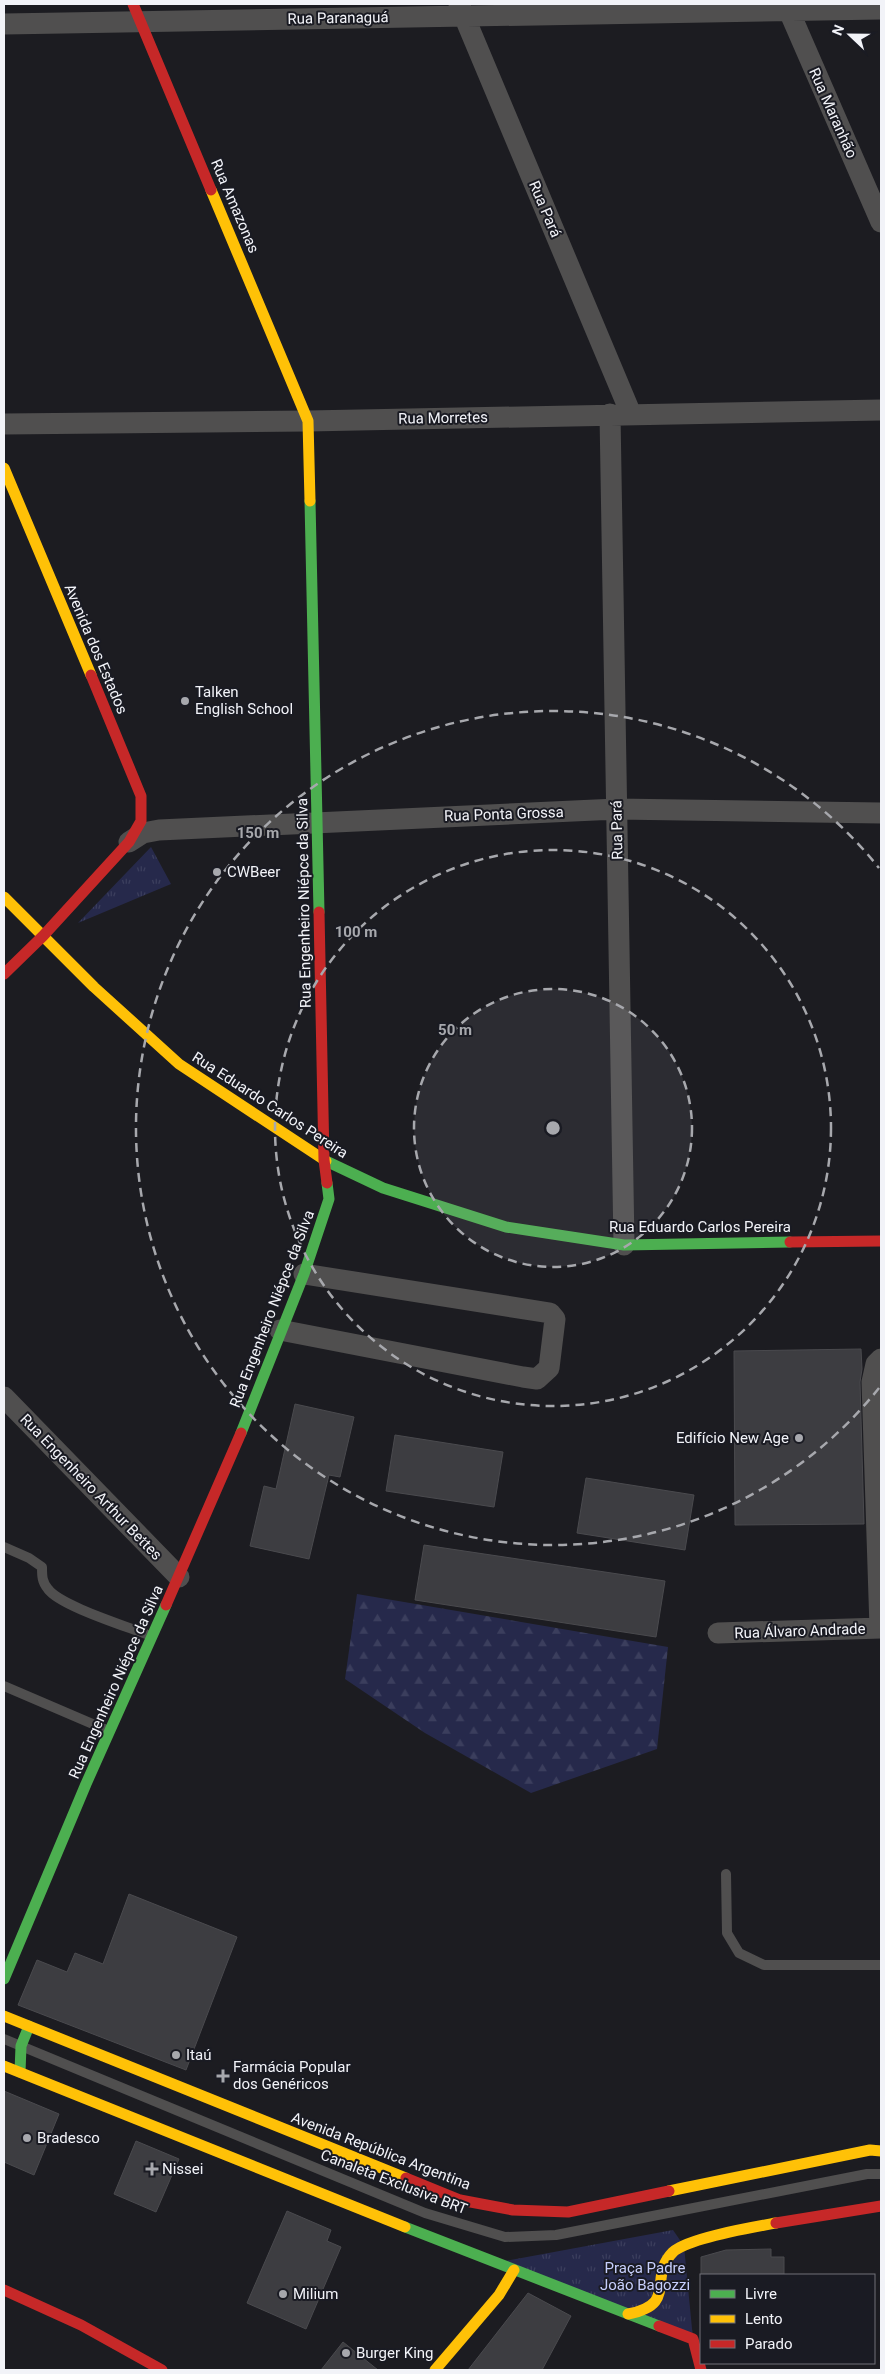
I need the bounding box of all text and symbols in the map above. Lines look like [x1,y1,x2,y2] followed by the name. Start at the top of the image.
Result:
[287,8,389,28] street label: Rua Paranaguá
[825,10,875,60] north arrow
[829,23,847,38] text: N
[805,65,861,161] street label: Rua Maranhão
[207,156,263,256] street label: Rua Amazonas
[525,178,565,240] street label: Rua Pará
[398,408,488,428] street label: Rua Morretes
[60,581,132,717] street label: Avenida dos Estados
[195,683,293,718] place label: Talken English School
[179,695,191,707] marker: Talken English School
[293,798,315,1008] street label: Rua Engenheiro Niépce da Silva
[607,800,627,860] street label: Rua Pará
[444,803,564,825] street label: Rua Ponta Grossa
[237,824,279,842] text: 150 m
[227,863,280,881] place label: CWBeer
[211,866,223,878] marker: CWBeer
[335,923,377,941] text: 100 m
[438,1021,472,1039] text: 50 m
[189,1048,351,1162] street label: Rua Eduardo Carlos Pereira
[544,1119,562,1137] centre of rings
[226,1208,318,1410] street label: Rua Engenheiro Niépce da Silva
[609,1218,791,1236] street label: Rua Eduardo Carlos Pereira
[16,1410,166,1564] street label: Rua Engenheiro Arthur Bettes
[676,1429,789,1447] place label: Edifício New Age
[793,1432,805,1444] marker: Edifício New Age
[65,1582,167,1782] street label: Rua Engenheiro Niépce da Silva
[734,1620,866,1642] street label: Rua Álvaro Andrade
[186,2046,211,2064] place label: Itaú
[170,2049,182,2061] marker: Itaú
[233,2058,350,2093] place label: Farmácia Popular dos Genéricos
[217,2070,229,2082] marker: Farmácia Popular dos Genéricos
[289,2108,473,2194] street label: Avenida República Argentina
[37,2129,100,2147] place label: Bradesco
[21,2132,33,2144] marker: Bradesco
[318,2146,470,2218] street label: Canaleta Exclusiva BRT
[162,2160,203,2178] place label: Nissei
[146,2163,158,2175] marker: Nissei
[600,2259,690,2294] park label: Praça Padre João Bagozzi
[700,2274,875,2364] legend
[293,2285,338,2303] place label: Milium
[745,2285,777,2303] text: Livre
[277,2288,289,2300] marker: Milium
[745,2310,783,2328] text: Lento
[745,2335,793,2353] text: Parado
[356,2344,434,2362] place label: Burger King
[340,2347,352,2359] marker: Burger King

